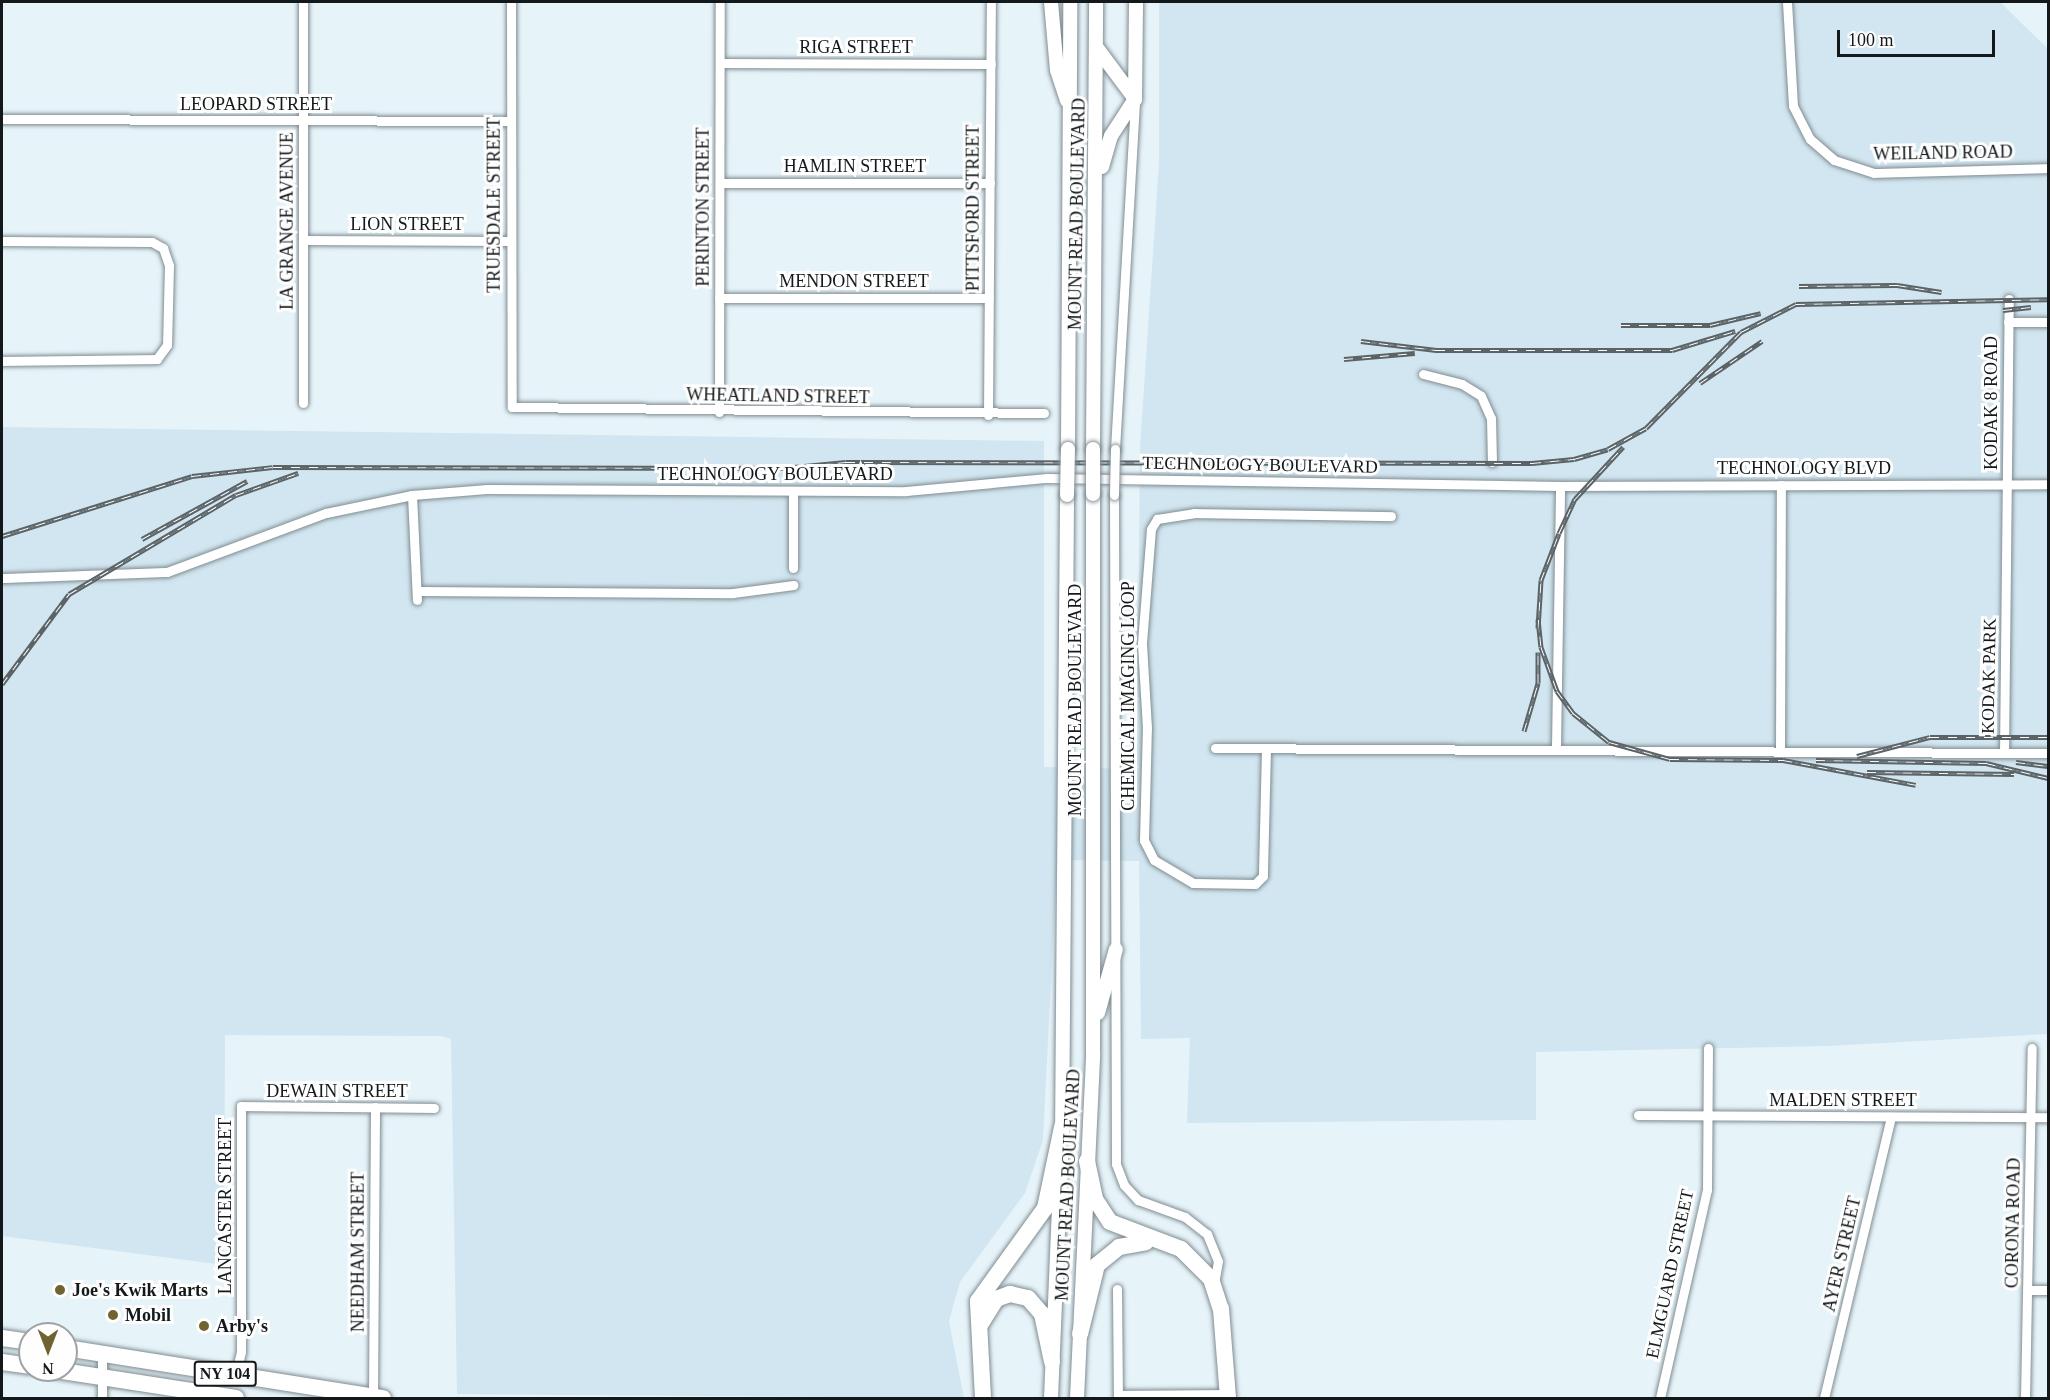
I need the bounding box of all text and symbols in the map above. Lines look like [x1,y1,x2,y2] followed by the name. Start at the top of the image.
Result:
[1840,18,1998,56] scale bar
[1848,30,1894,50] text: 100 m
[799,36,913,58] street label: RIGA STREET
[180,93,332,115] street label: LEOPARD STREET
[1064,97,1090,331] street label: MOUNT READ BOULEVARD
[483,117,505,293] street label: TRUESDALE STREET
[962,125,984,291] street label: PITTSFORD STREET
[692,127,714,287] street label: PERINTON STREET
[276,131,298,311] street label: LA GRANGE AVENUE
[1873,141,2013,165] street label: WEILAND ROAD
[784,155,926,177] street label: HAMLIN STREET
[350,213,464,235] street label: LION STREET
[779,270,929,292] street label: MENDON STREET
[1980,336,2002,470] street label: KODAK 8 ROAD
[686,384,870,408] street label: WHEATLAND STREET
[1142,452,1378,478] street label: TECHNOLOGY BOULEVARD
[1717,457,1891,479] street label: TECHNOLOGY BLVD
[657,463,893,485] street label: TECHNOLOGY BOULEVARD
[1117,581,1139,811] street label: CHEMICAL IMAGING LOOP
[1064,584,1086,816] street label: MOUNT READ BOULEVARD
[1977,618,2001,734] street label: KODAK PARK
[1051,1068,1085,1302] street label: MOUNT READ BOULEVARD
[266,1080,408,1102] street label: DEWAIN STREET
[1769,1089,1917,1111] street label: MALDEN STREET
[214,1118,236,1294] street label: LANCASTER STREET
[2001,1157,2025,1289] street label: CORONA ROAD
[347,1172,369,1332] street label: NEEDHAM STREET
[1642,1187,1698,1361] street label: ELMGUARD STREET
[1818,1194,1866,1314] street label: AYER STREET
[72,1279,208,1301] place label: Joe's Kwik Marts
[53,1283,67,1297] marker: Joe's Kwik Marts
[125,1304,171,1326] place label: Mobil
[106,1308,120,1322] marker: Mobil
[216,1315,268,1337] place label: Arby's
[197,1319,211,1333] marker: Arby's
[18,1322,78,1382] north arrow
[42,1360,54,1377] text: N
[192,1361,258,1387] road number: NY 104

